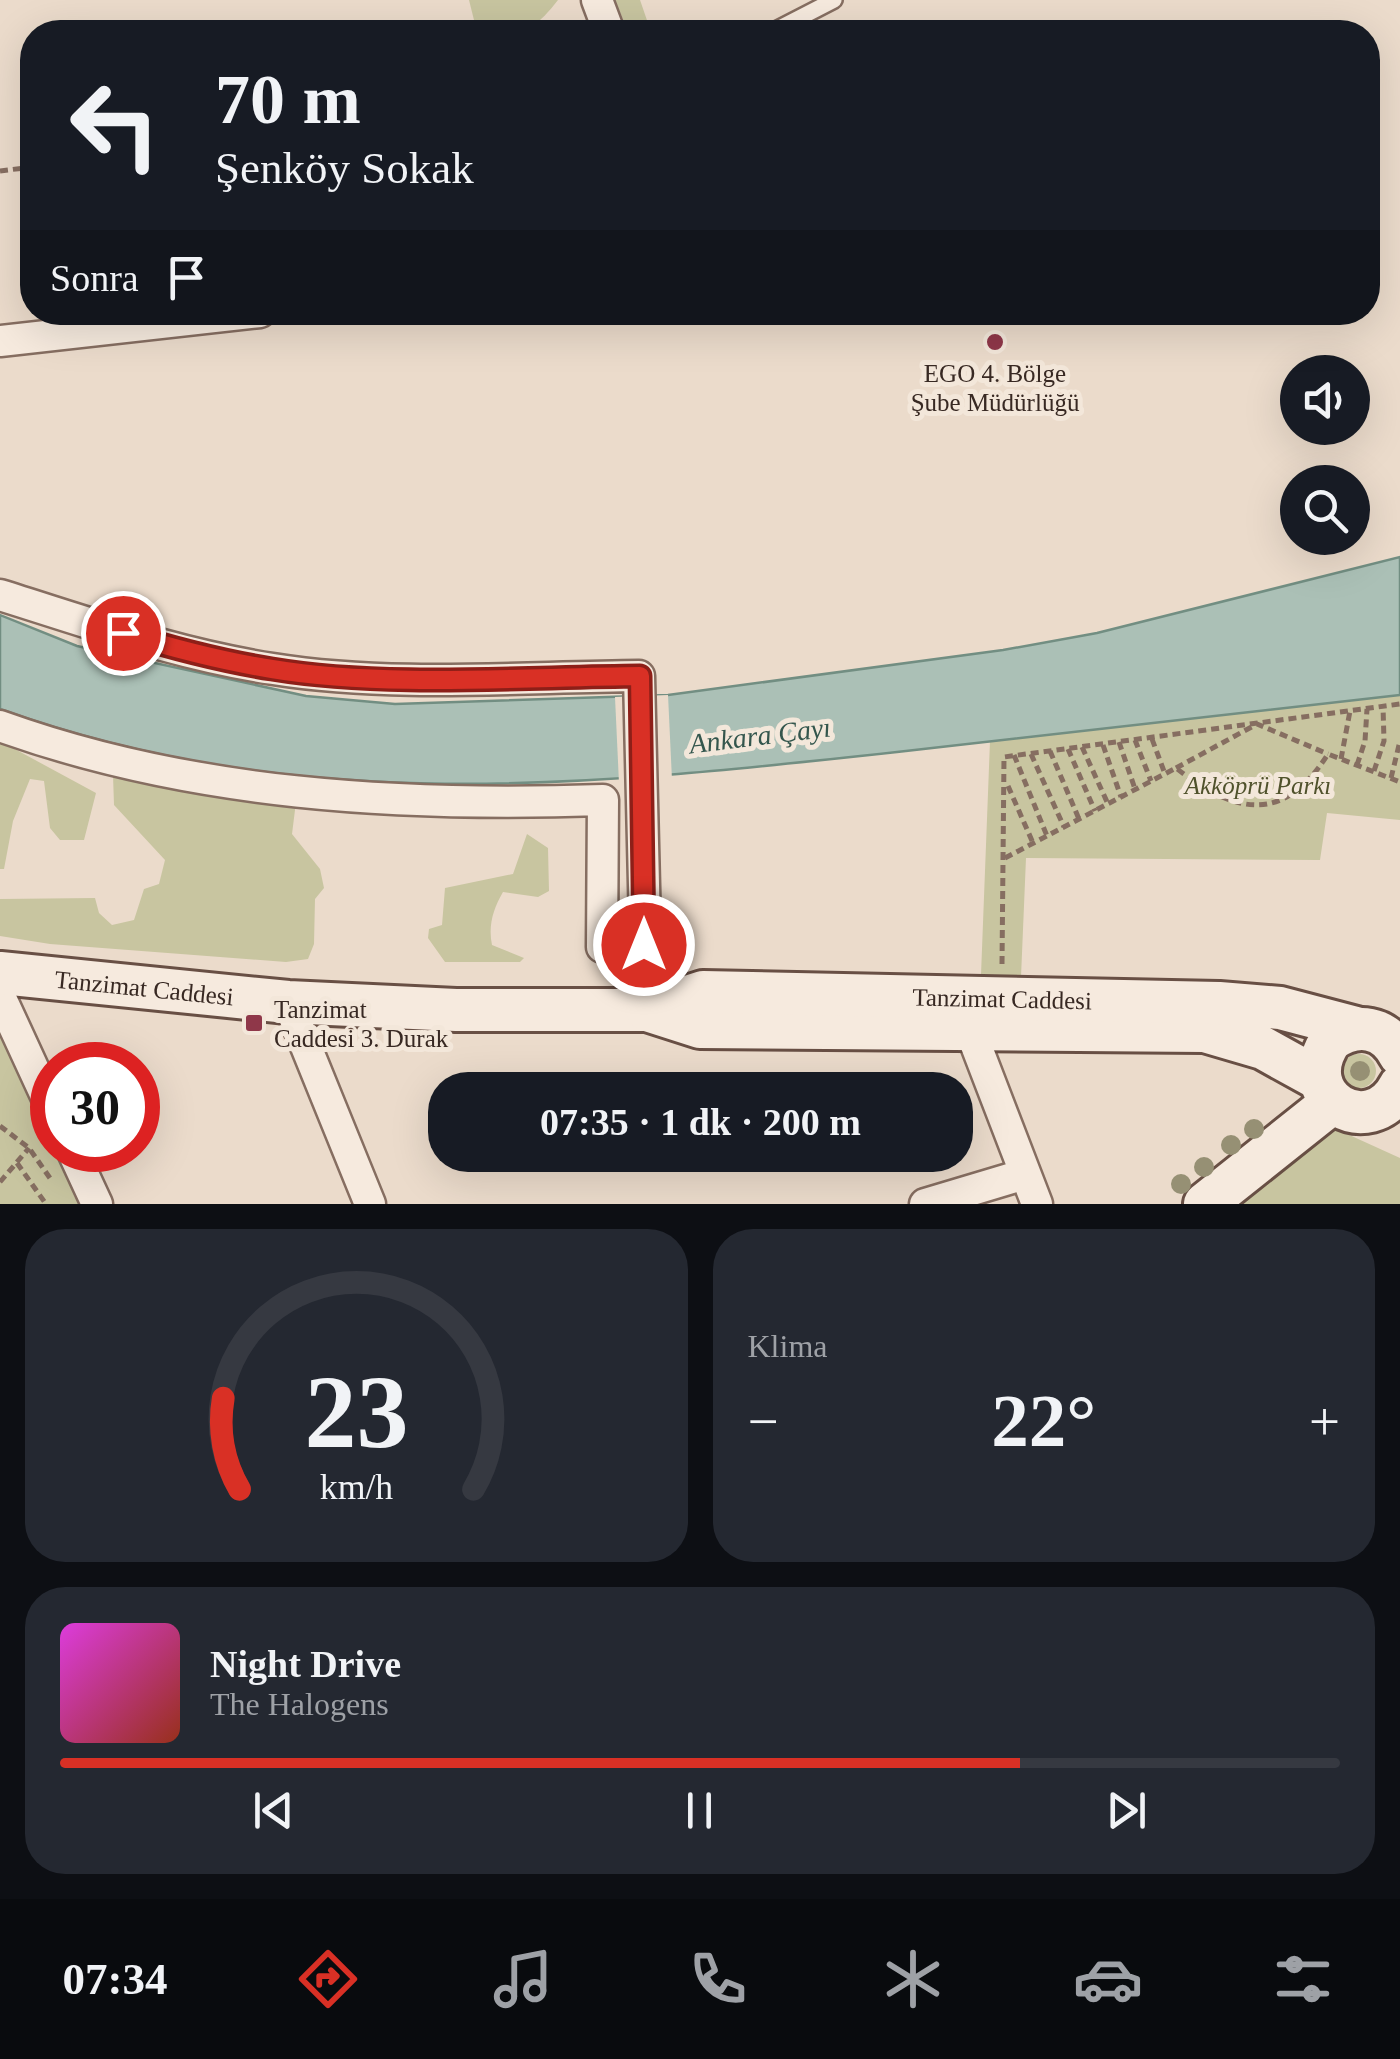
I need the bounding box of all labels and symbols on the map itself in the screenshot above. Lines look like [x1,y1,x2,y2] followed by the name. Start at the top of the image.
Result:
[984,331,1006,353] marker: EGO 4. Bölge Şube Müdürlüğü
[911,360,1080,416] place label: EGO 4. Bölge Şube Müdürlüğü
[81,591,166,676] pin
[686,711,833,760] water label: Ankara Çayı
[1183,772,1331,799] park label: Akköprü Parkı
[592,893,696,997] position arrow
[54,966,235,1010] street label: Tanzimat Caddesi
[912,983,1092,1014] street label: Tanzimat Caddesi
[274,996,449,1052] place label: Tanzimat Caddesi 3. Durak
[243,1012,265,1034] marker: Tanzimat Caddesi 3. Durak
[30,1042,160,1172] speed limit sign: 30

